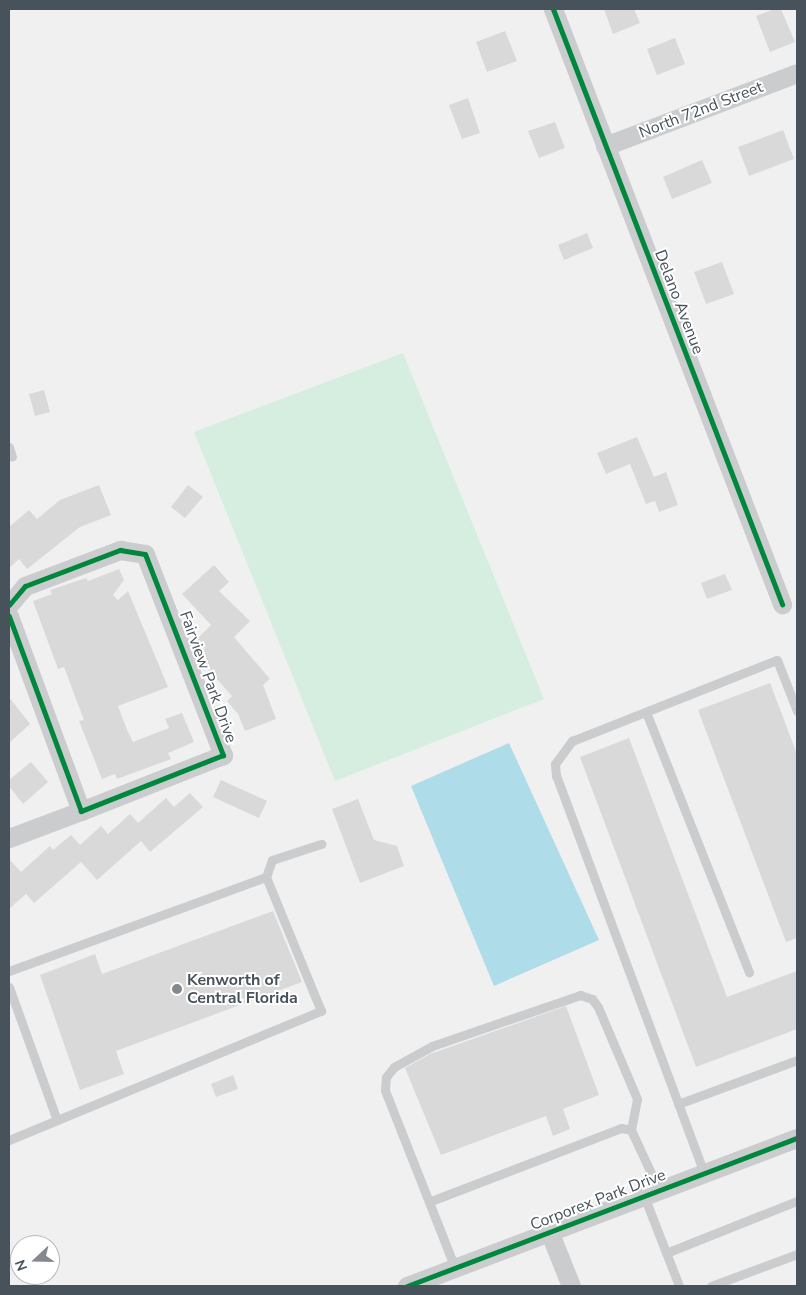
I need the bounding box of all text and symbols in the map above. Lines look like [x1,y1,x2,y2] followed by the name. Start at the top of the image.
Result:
[636,78,766,142] street label: North 72nd Street
[650,247,708,357] street label: Delano Avenue
[175,609,241,745] street label: Fairview Park Drive
[187,970,298,1008] place label: Kenworth of Central Florida
[171,983,183,995] marker: Kenworth of Central Florida
[528,1165,668,1235] street label: Corporex Park Drive
[10,1235,60,1285] north arrow
[11,1257,32,1274] text: N

